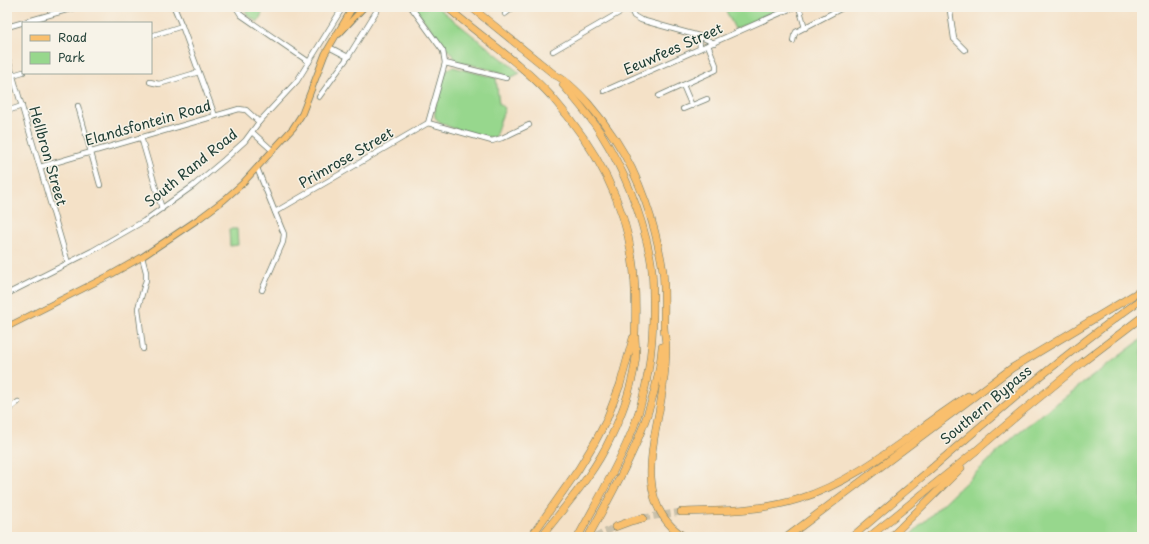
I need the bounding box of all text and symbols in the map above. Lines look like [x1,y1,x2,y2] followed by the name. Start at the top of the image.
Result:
[620,17,726,80] street label: Eeuwfees Street
[22,22,152,74] legend
[58,28,87,46] text: Road
[58,48,85,66] text: Park
[82,94,213,151] street label: Elandsfontein Road
[24,104,73,208] street label: Hellbron Street
[294,122,397,193] street label: Primrose Street
[140,124,242,212] street label: South Rand Road
[935,360,1036,449] street label: Southern Bypass

